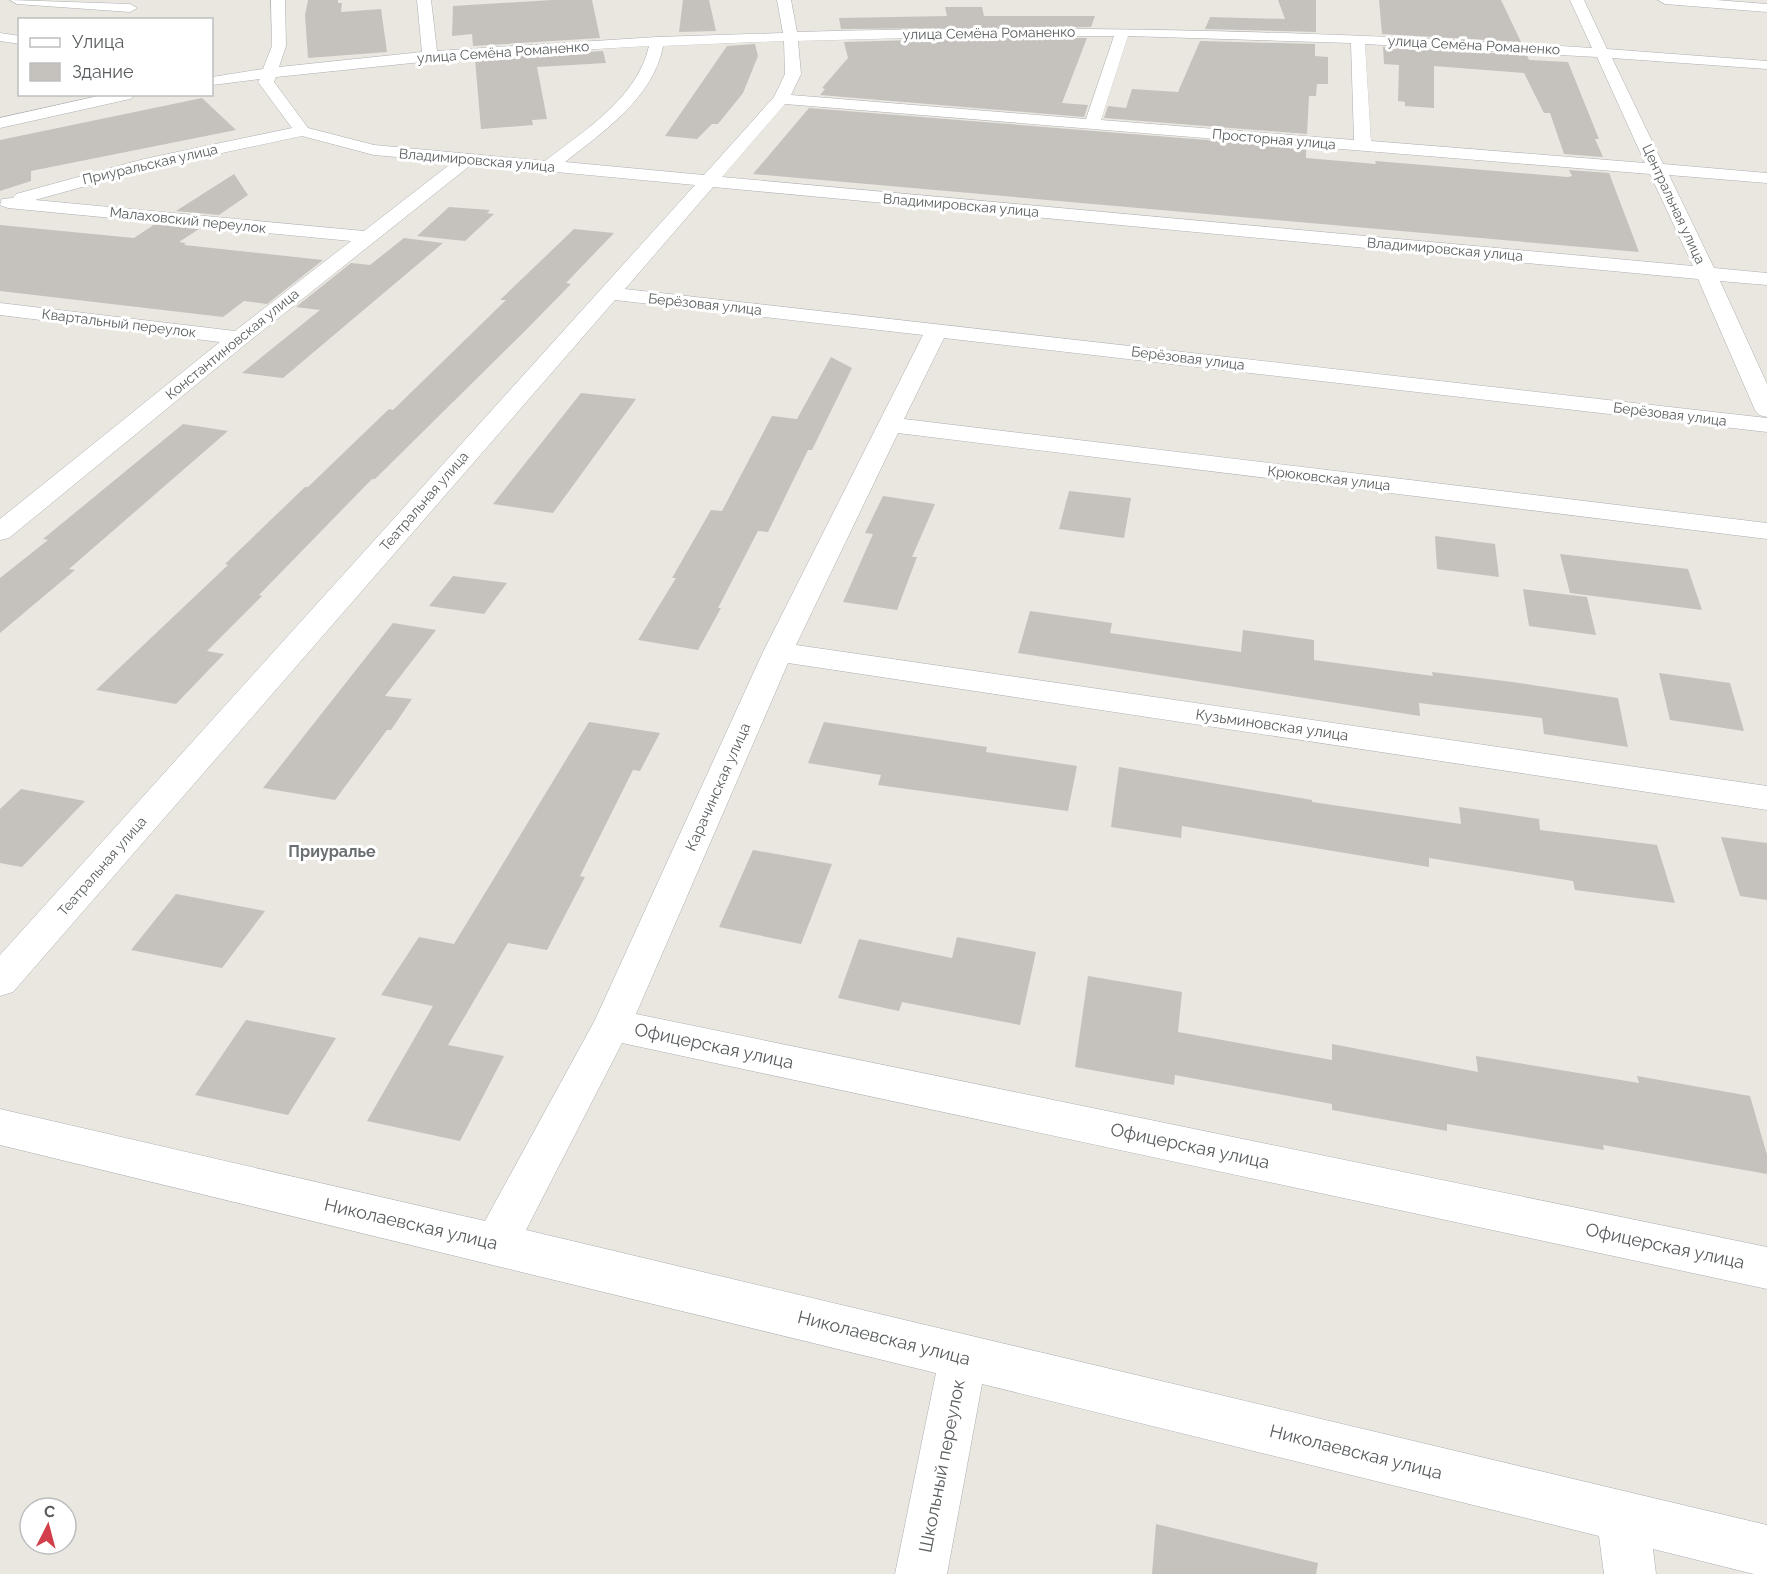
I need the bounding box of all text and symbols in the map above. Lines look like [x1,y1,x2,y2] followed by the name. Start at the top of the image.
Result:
[18,18,213,96] legend
[903,23,1075,43] street label: улица Семёна Романенко
[72,31,124,52] text: Улица
[1387,32,1561,58] street label: улица Семёна Романенко
[416,38,590,66] street label: улица Семёна Романенко
[72,61,134,82] text: Здание
[1211,126,1337,152] street label: Просторная улица
[81,141,219,187] street label: Приуральская улица
[1639,142,1709,266] street label: Центральная улица
[398,145,556,175] street label: Владимировская улица
[882,190,1040,220] street label: Владимировская улица
[109,204,267,236] street label: Малаховский переулок
[1366,234,1524,264] street label: Владимировская улица
[162,285,302,403] street label: Константиновская улица
[647,290,763,318] street label: Берёзовая улица
[41,306,197,340] street label: Квартальный переулок
[1130,343,1246,373] street label: Берёзовая улица
[1612,399,1728,429] street label: Берёзовая улица
[377,448,471,554] street label: Театральная улица
[1267,463,1391,493] street label: Крюковская улица
[1194,705,1350,745] street label: Кузьминовская улица
[682,720,754,854] street label: Карачинская улица
[55,813,149,919] street label: Театральная улица
[288,842,376,861] district label: Приуралье
[633,1018,796,1073] street label: Офицерская улица
[1109,1118,1272,1173] street label: Офицерская улица
[322,1193,500,1254] street label: Николаевская улица
[1584,1218,1747,1273] street label: Офицерская улица
[796,1306,973,1369] street label: Николаевская улица
[914,1378,969,1554] street label: Школьный переулок
[1268,1420,1445,1483] street label: Николаевская улица
[18,1496,78,1556] north arrow
[43,1502,56,1522] text: С

